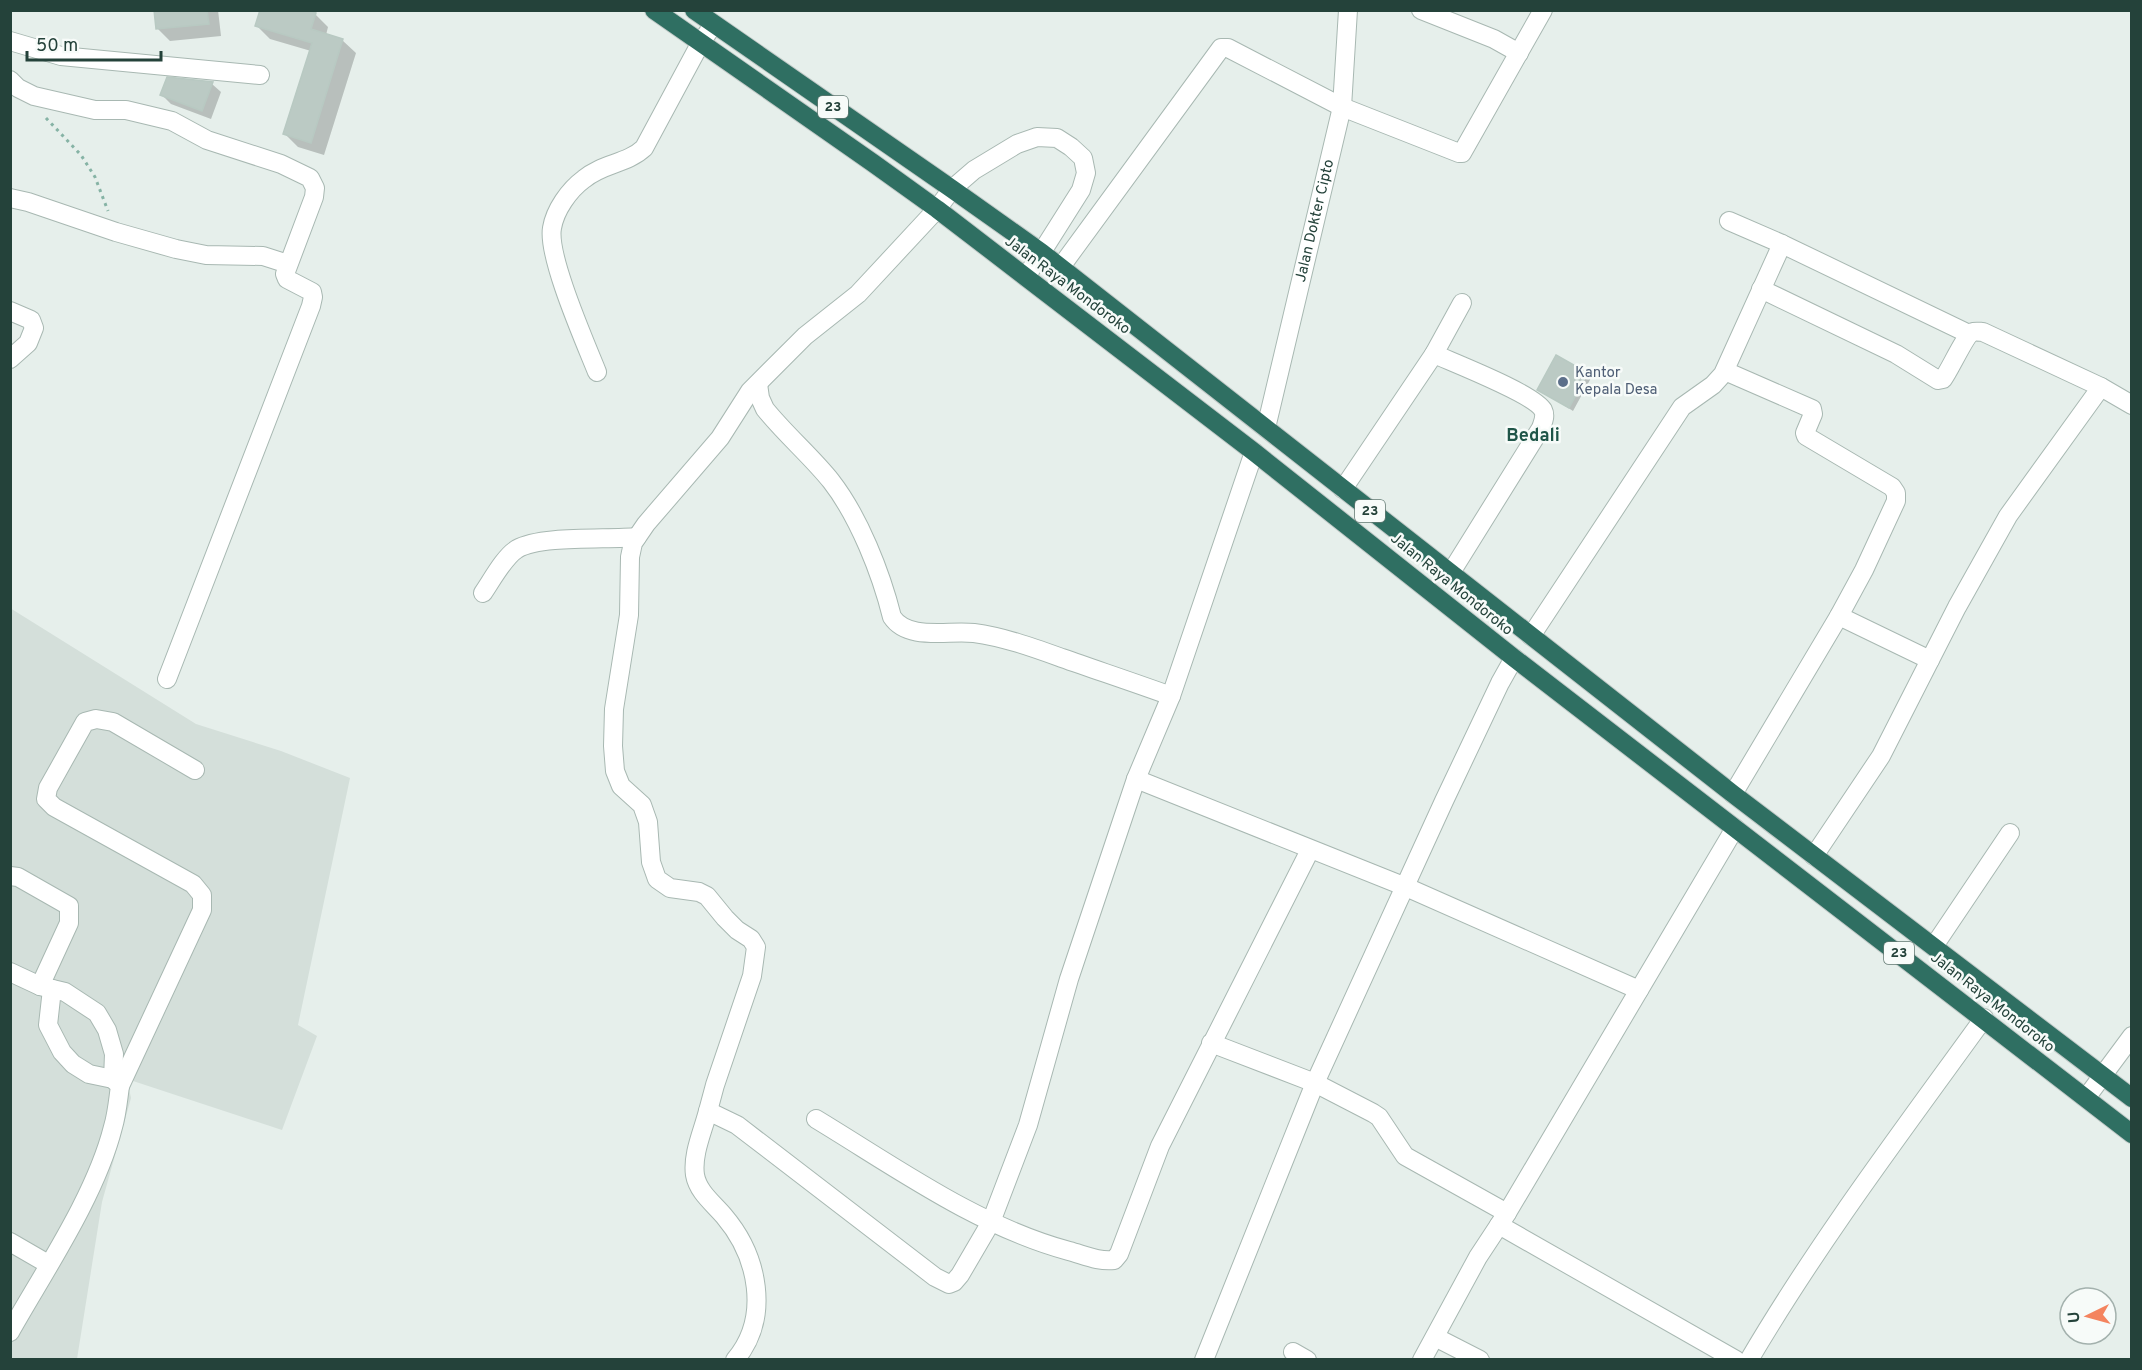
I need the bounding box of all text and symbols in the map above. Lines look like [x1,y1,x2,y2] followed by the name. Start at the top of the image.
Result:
[27,24,160,62] scale bar
[36,35,78,58] text: 50 m
[818,96,848,118] road number: 23
[1291,158,1339,284] street label: Jalan Dokter Cipto
[1000,233,1134,339] street label: Jalan Raya Mondoroko
[1575,364,1657,400] place label: Kantor Kepala Desa
[1556,375,1570,389] marker: Kantor Kepala Desa
[1506,425,1560,448] district label: Bedali
[1355,500,1385,522] road number: 23
[1386,530,1516,640] street label: Jalan Raya Mondoroko
[1884,942,1914,964] road number: 23
[1926,949,2058,1057] street label: Jalan Raya Mondoroko
[2058,1286,2118,1346] north arrow
[2065,1311,2086,1324] text: U

